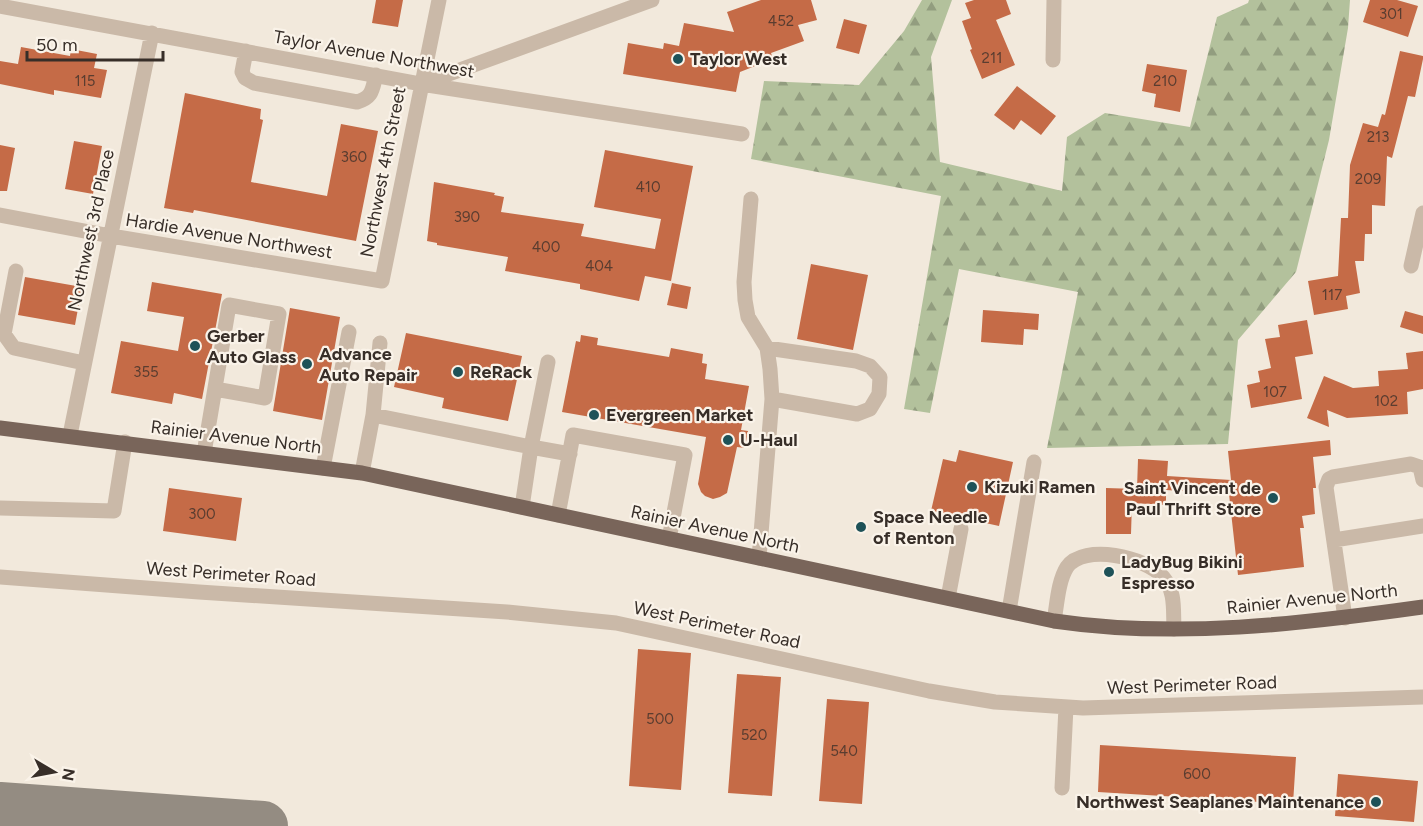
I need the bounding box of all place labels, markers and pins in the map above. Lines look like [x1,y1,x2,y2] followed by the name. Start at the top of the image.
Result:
[690,48,788,70] place label: Taylor West
[671,52,685,66] marker: Taylor West
[207,325,297,368] place label: Gerber Auto Glass
[188,339,202,353] marker: Gerber Auto Glass
[319,343,418,386] place label: Advance Auto Repair
[300,357,314,371] marker: Advance Auto Repair
[470,361,533,383] place label: ReRack
[451,365,465,379] marker: ReRack
[606,404,753,426] place label: Evergreen Market
[587,408,601,422] marker: Evergreen Market
[740,429,798,451] place label: U-Haul
[721,433,735,447] marker: U-Haul
[984,476,1095,498] place label: Kizuki Ramen
[1124,477,1261,520] place label: Saint Vincent de Paul Thrift Store
[965,480,979,494] marker: Kizuki Ramen
[1266,491,1280,505] marker: Saint Vincent de Paul Thrift Store
[873,506,987,549] place label: Space Needle of Renton
[854,520,868,534] marker: Space Needle of Renton
[1121,551,1243,594] place label: LadyBug Bikini Espresso
[1102,565,1116,579] marker: LadyBug Bikini Espresso
[1076,791,1364,813] place label: Northwest Seaplanes Maintenance
[1369,795,1383,809] marker: Northwest Seaplanes Maintenance

